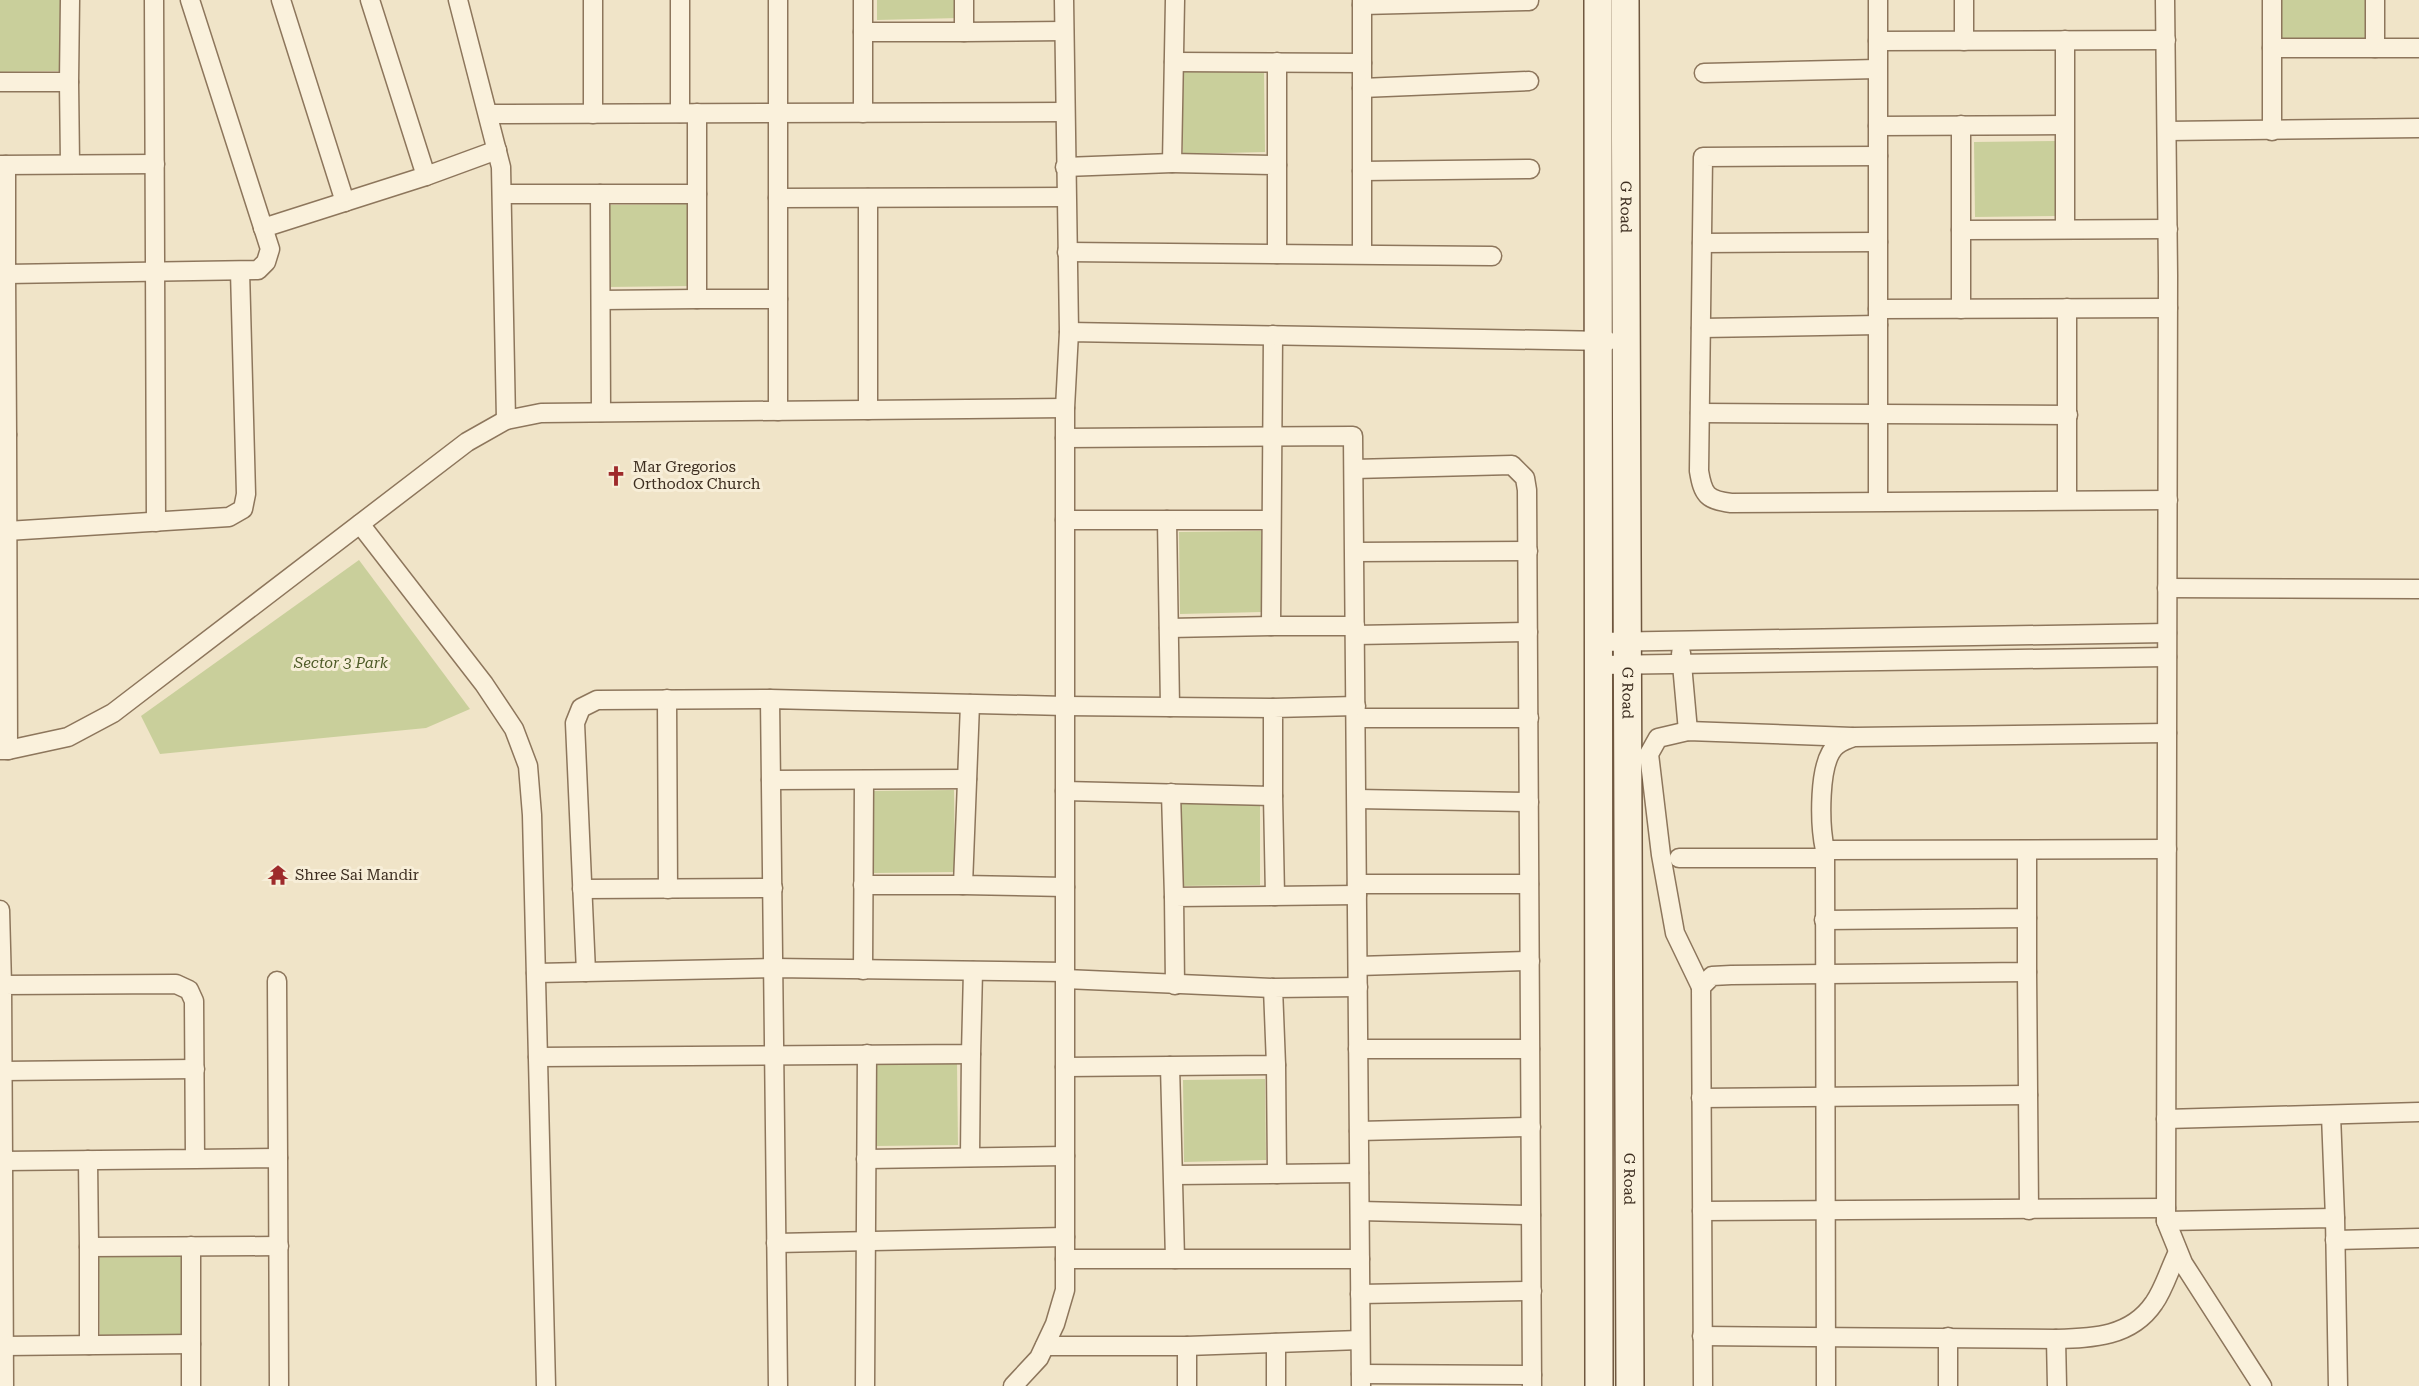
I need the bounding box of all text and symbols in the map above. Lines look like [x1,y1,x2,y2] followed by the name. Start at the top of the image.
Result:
[1617,181,1635,234] street label: G Road
[633,458,761,493] place label: Mar Gregorios Orthodox Church
[604,464,628,488] church icon: Mar Gregorios Orthodox Church
[293,654,389,672] park label: Sector 3 Park
[1618,667,1637,720] street label: G Road
[266,863,290,887] temple icon: Shree Sai Mandir
[295,866,419,884] place label: Shree Sai Mandir
[1620,1153,1638,1206] street label: G Road

